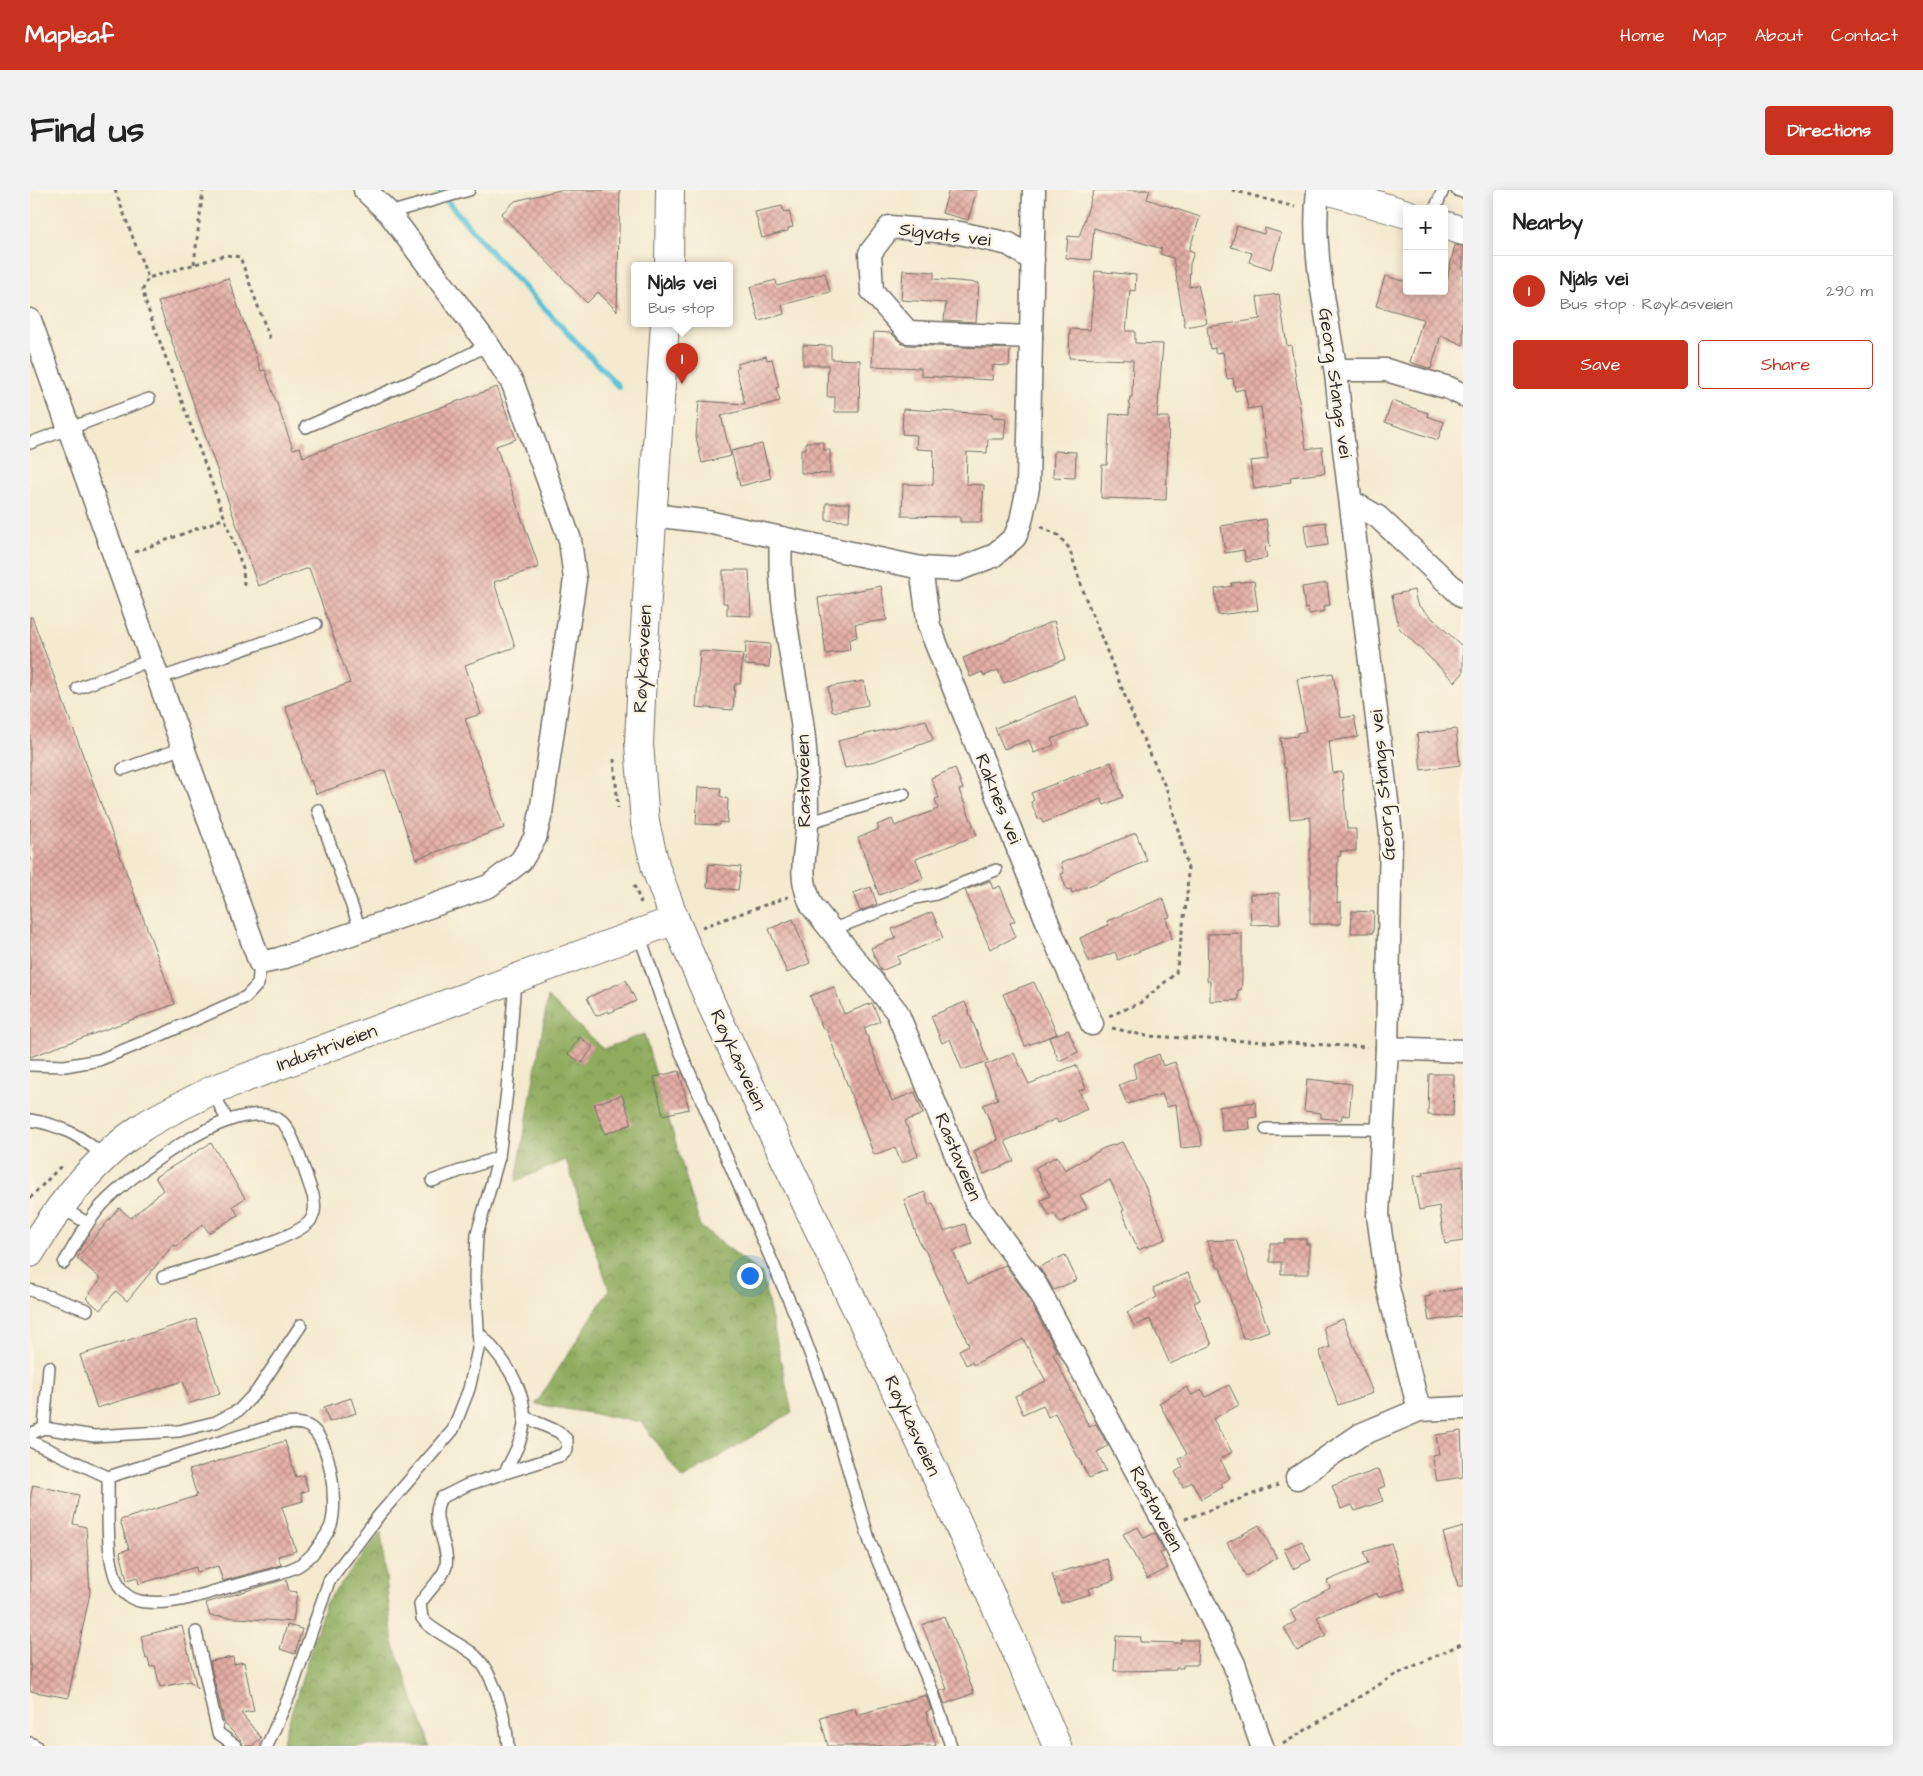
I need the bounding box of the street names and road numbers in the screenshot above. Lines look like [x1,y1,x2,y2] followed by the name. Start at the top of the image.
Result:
[897,216,993,255] street label: Sigvats vei
[1310,306,1359,460] street label: Georg Stangs vei
[627,604,660,714] street label: Røykåsveien
[1363,708,1404,861] street label: Georg Stangs vei
[790,734,818,828] street label: Rastaveien
[968,750,1028,848] street label: Raknes vei
[702,1005,773,1115] street label: Røykåsveien
[273,1017,381,1079] street label: Industriveien
[927,1109,989,1205] street label: Rastaveien
[876,1371,947,1481] street label: Røykåsveien
[1122,1462,1190,1556] street label: Rastaveien

